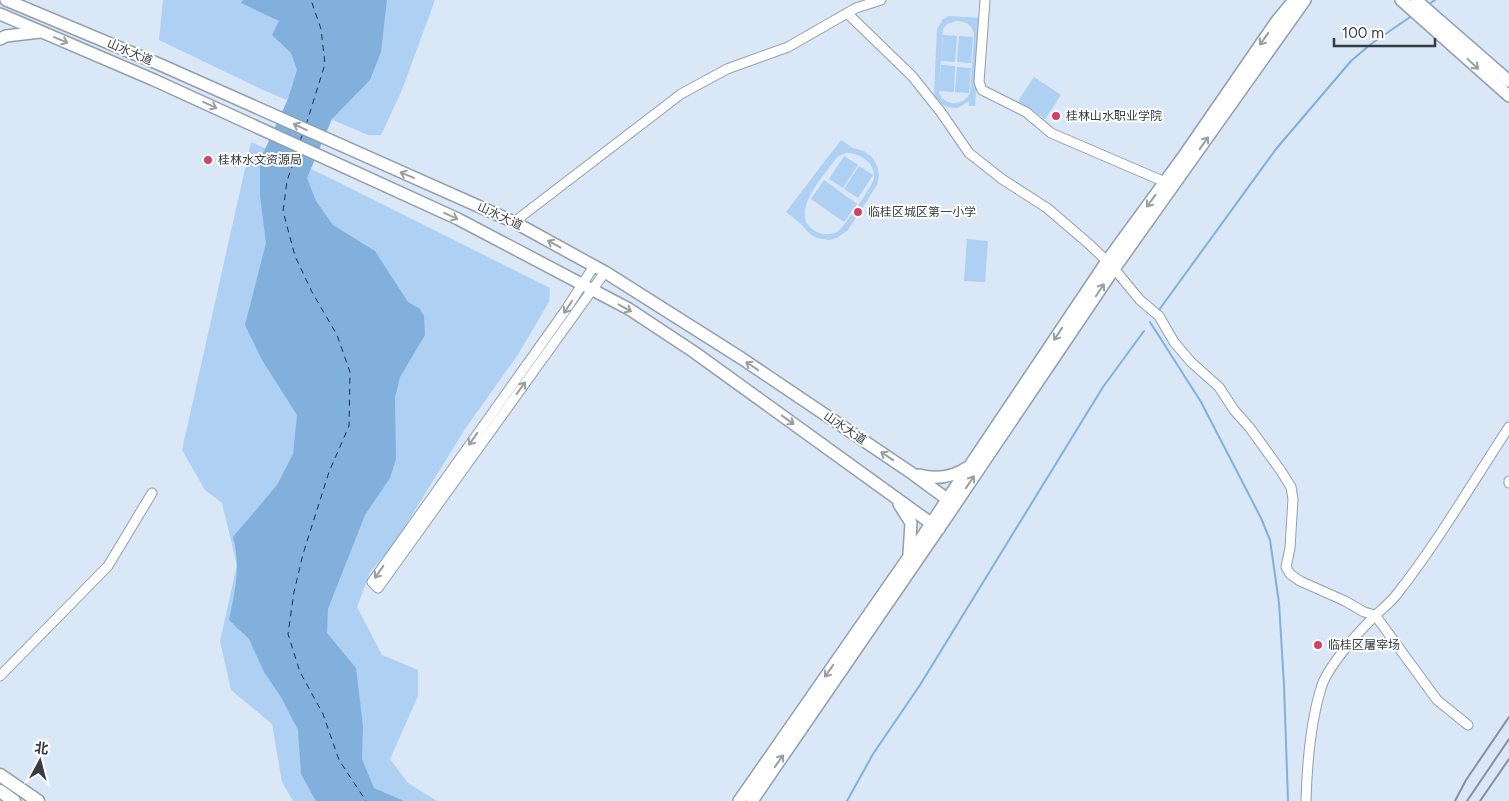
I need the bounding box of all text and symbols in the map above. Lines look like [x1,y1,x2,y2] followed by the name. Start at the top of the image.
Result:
[1334,15,1435,47] scale bar
[1342,24,1384,42] text: 100 m
[1259,32,1269,46] one-way arrow
[53,35,68,45] one-way arrow
[105,36,155,68] street label: 山水大道
[1467,58,1480,70] one-way arrow
[202,101,217,111] one-way arrow
[1066,109,1162,123] place label: 桂林山水职业学院
[1050,110,1062,122] marker: 桂林山水职业学院
[293,122,308,132] one-way arrow
[1199,136,1209,150] one-way arrow
[218,153,302,167] place label: 桂林水文资源局
[202,154,214,166] marker: 桂林水文资源局
[400,169,415,179] one-way arrow
[1146,194,1156,208] one-way arrow
[475,200,525,232] street label: 山水大道
[868,205,976,219] place label: 临桂区城区第一小学
[852,206,864,218] marker: 临桂区城区第一小学
[443,212,458,221] one-way arrow
[547,239,562,249] one-way arrow
[1095,283,1105,297] one-way arrow
[562,300,573,314] one-way arrow
[618,303,633,313] one-way arrow
[1053,327,1063,341] one-way arrow
[746,361,760,371] one-way arrow
[516,381,526,395] one-way arrow
[821,409,869,447] street label: 山水大道
[781,415,795,425] one-way arrow
[468,432,479,445] one-way arrow
[880,451,894,461] one-way arrow
[965,476,975,490] one-way arrow
[374,565,384,579] one-way arrow
[1328,638,1400,652] place label: 临桂区屠宰场
[1312,639,1324,651] marker: 临桂区屠宰场
[824,664,834,678] one-way arrow
[15,736,65,786] north arrow
[34,739,50,758] text: 北
[774,754,785,768] one-way arrow

